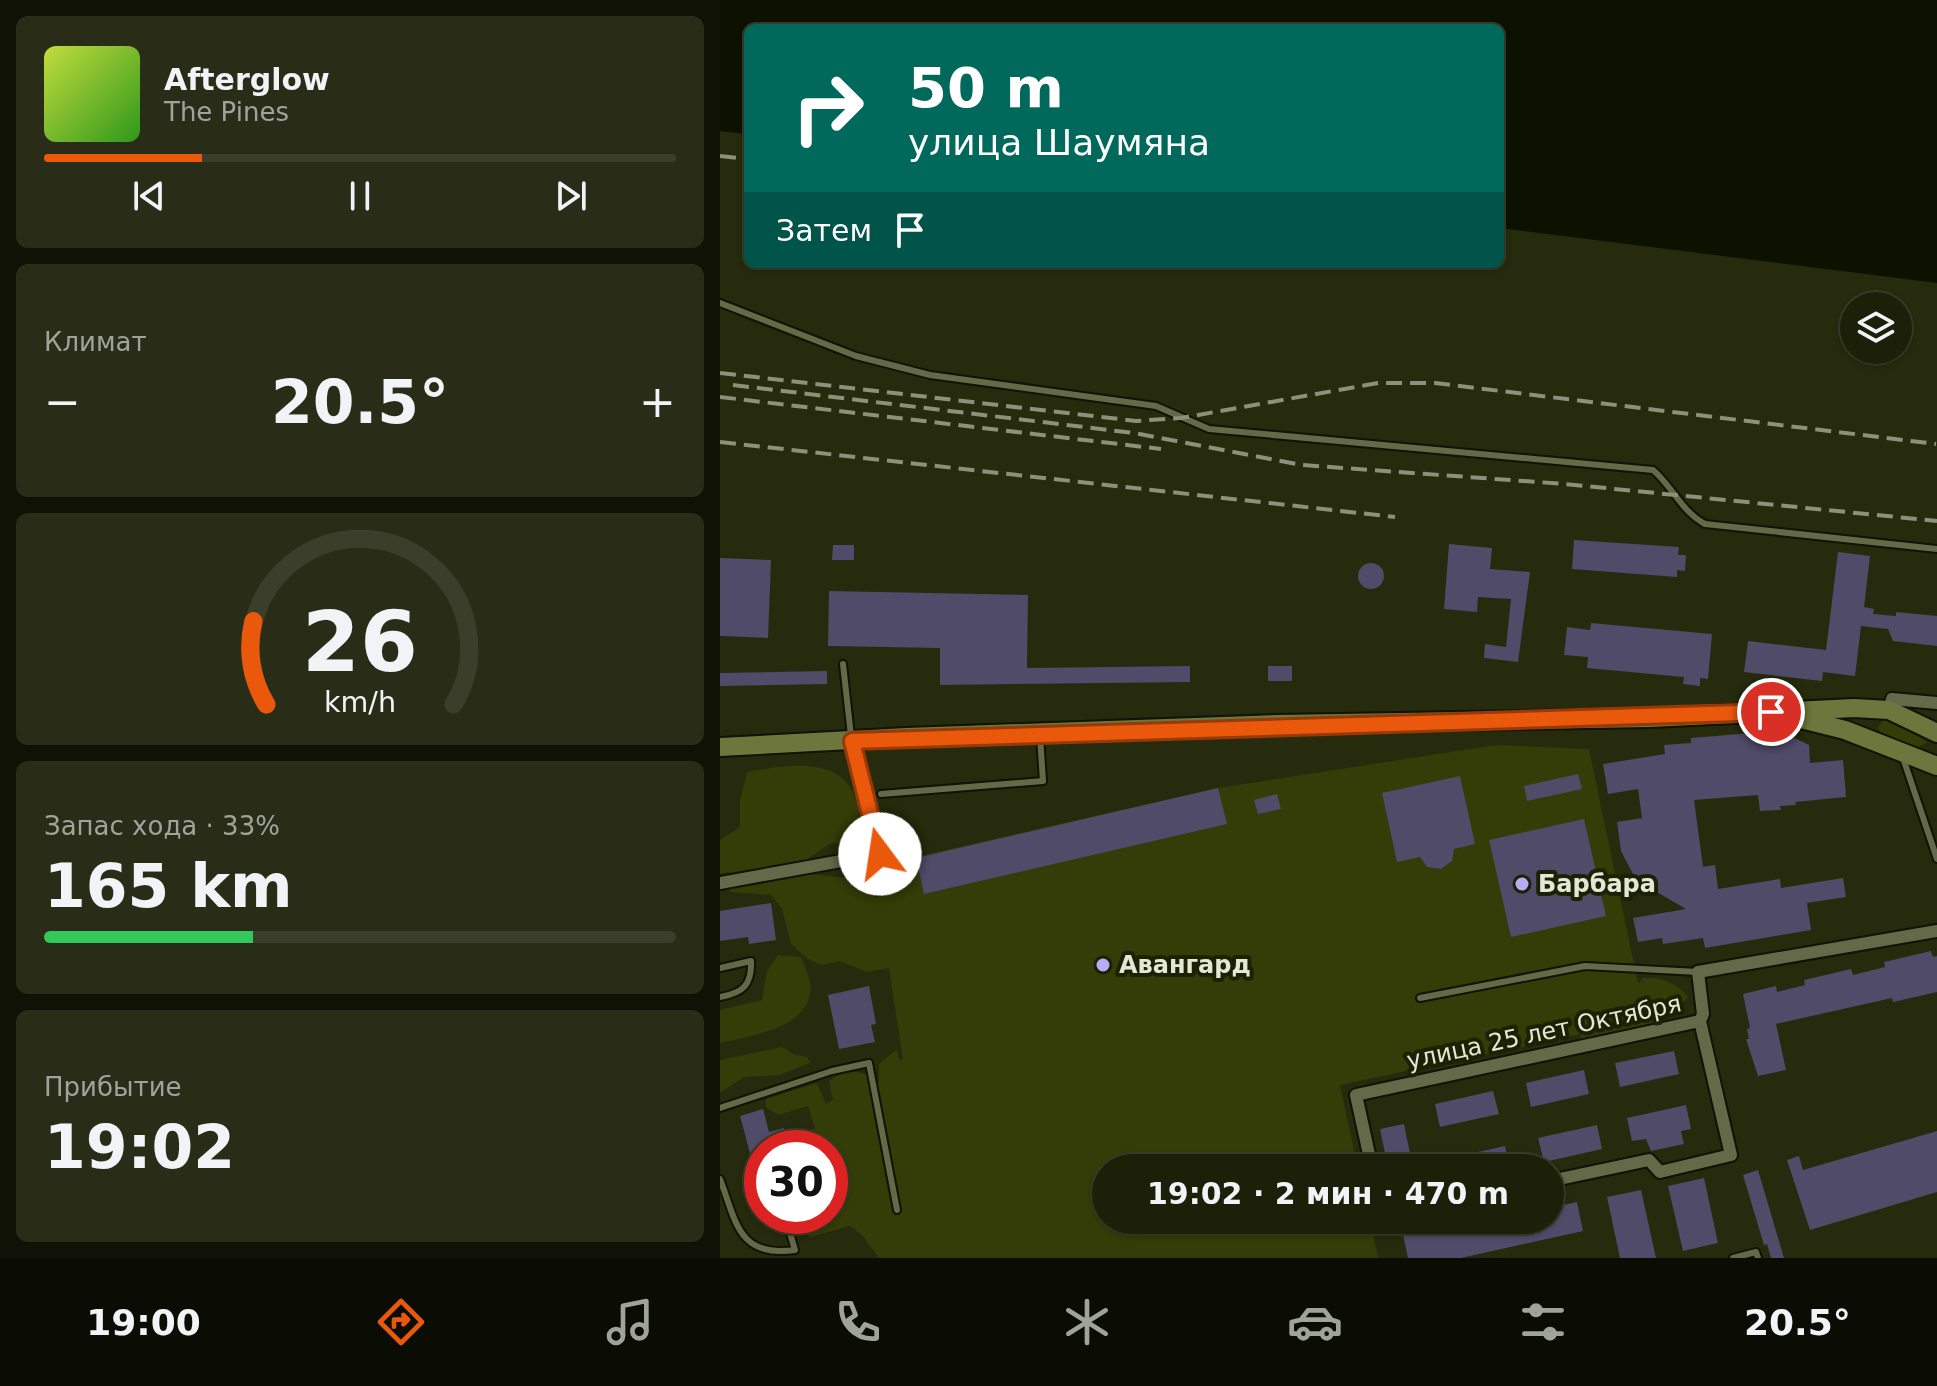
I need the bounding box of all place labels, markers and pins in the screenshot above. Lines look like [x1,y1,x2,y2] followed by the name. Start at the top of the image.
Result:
[1737,678,1805,746] pin
[1538,870,1656,898] place label: Барбара
[1513,875,1531,893] marker: Барбара
[1119,951,1251,979] place label: Авангард
[1094,956,1112,974] marker: Авангард

